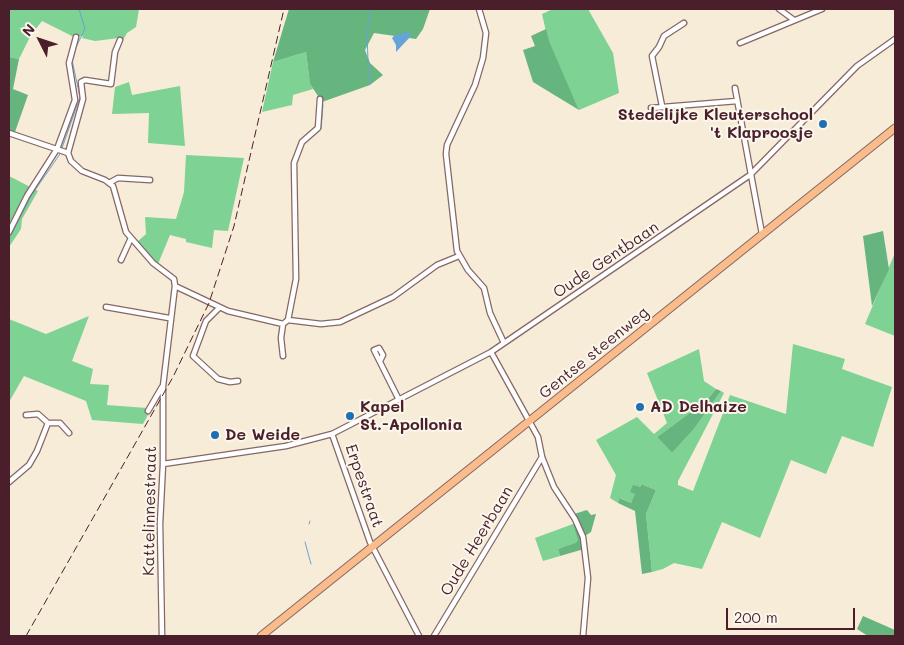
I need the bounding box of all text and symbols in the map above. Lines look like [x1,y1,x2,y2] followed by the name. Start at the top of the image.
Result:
[15,15,65,65] north arrow
[18,20,39,40] text: N
[618,105,813,143] place label: Stedelijke Kleuterschool 't Klaproosje
[817,118,829,130] marker: Stedelijke Kleuterschool 't Klaproosje
[550,218,662,302] street label: Oude Gentbaan
[535,303,653,403] street label: Gentse steenweg
[360,397,463,435] place label: Kapel St.-Apollonia
[650,397,747,417] place label: AD Delhaize
[634,401,646,413] marker: AD Delhaize
[344,410,356,422] marker: Kapel St.-Apollonia
[225,425,300,445] place label: De Weide
[209,429,221,441] marker: De Weide
[341,442,387,530] street label: Erpestraat
[139,446,161,576] street label: Kattelinnestraat
[437,483,517,599] street label: Oude Heerbaan
[729,598,858,630] scale bar
[734,607,778,627] text: 200 m

